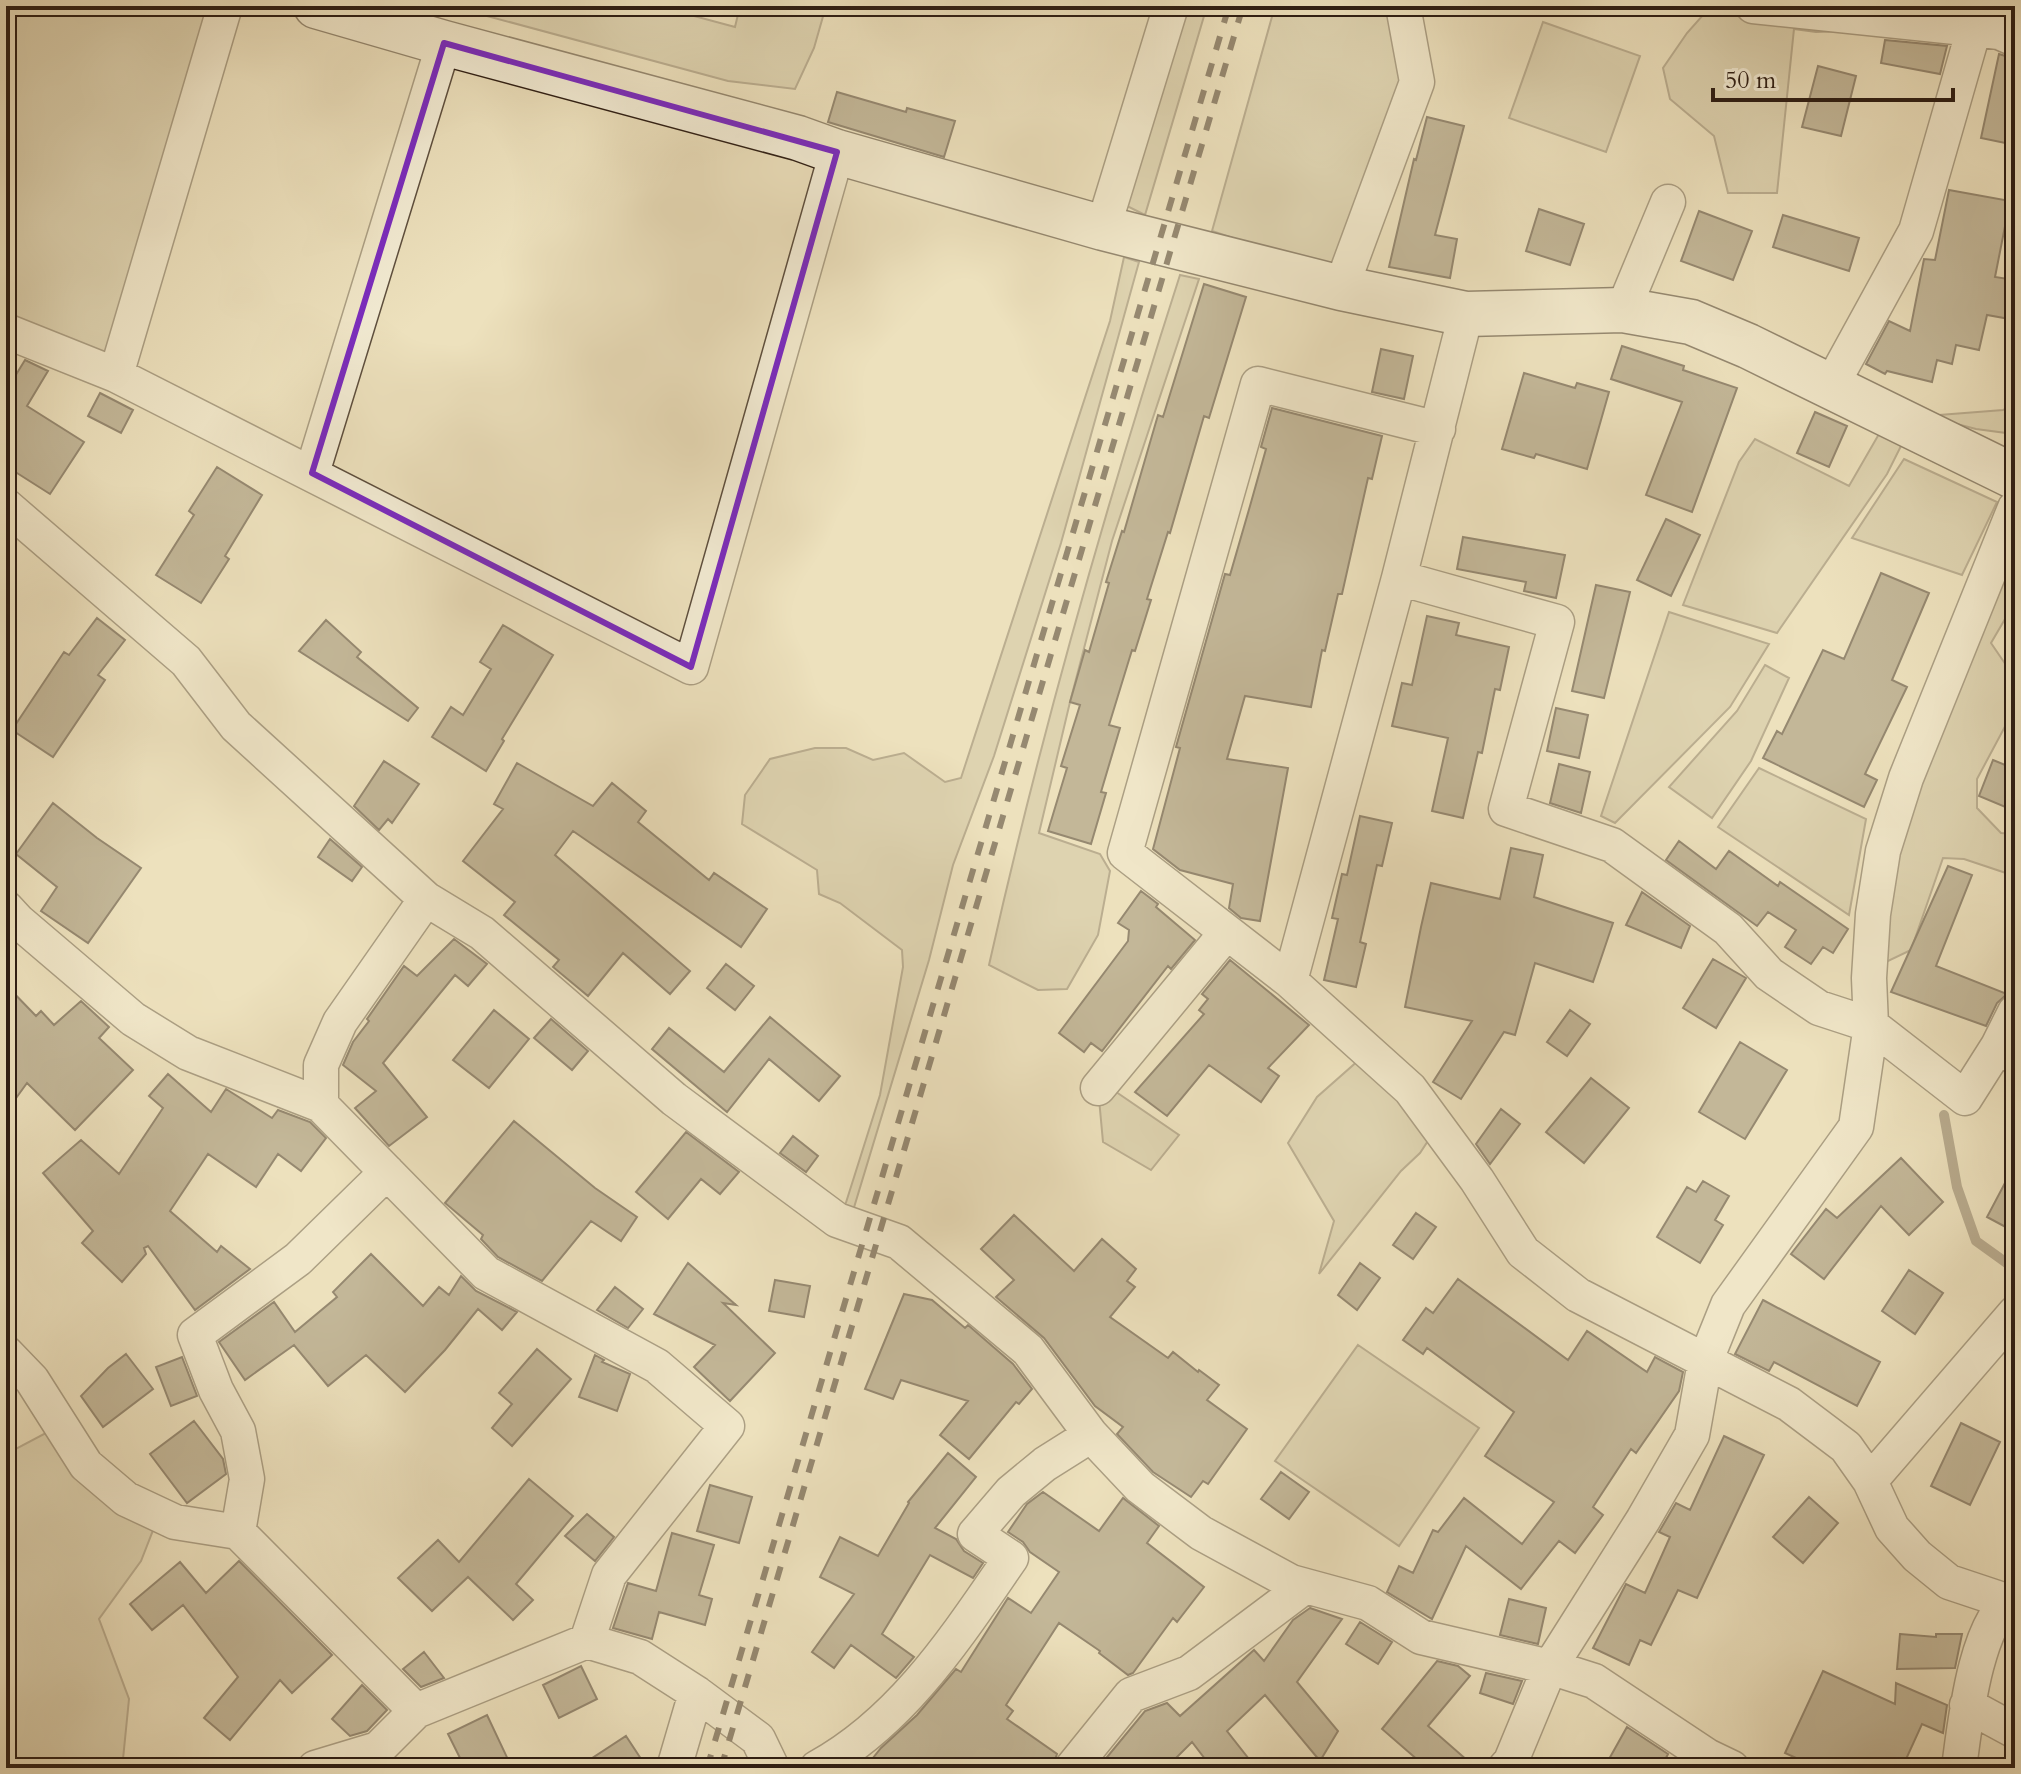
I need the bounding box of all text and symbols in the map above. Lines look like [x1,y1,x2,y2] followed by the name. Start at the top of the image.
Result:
[1713,52,1953,102] scale bar
[1725,64,1777,97] text: 50 m

